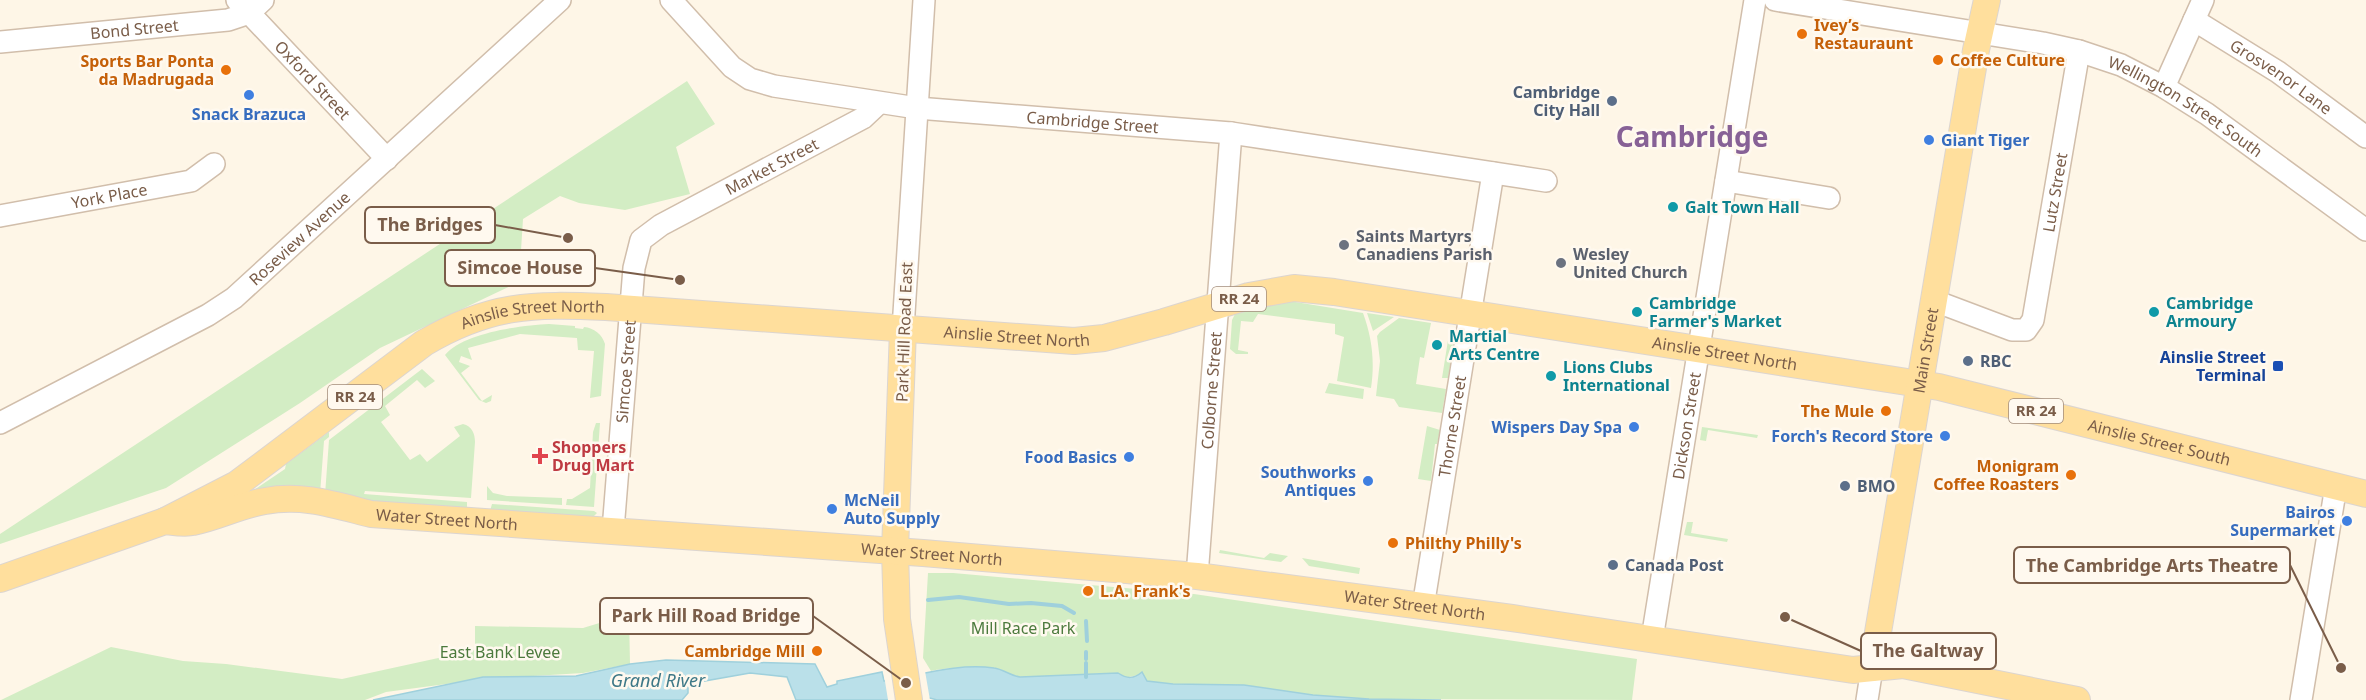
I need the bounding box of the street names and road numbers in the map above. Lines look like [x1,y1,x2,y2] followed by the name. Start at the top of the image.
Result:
[89,14,180,44] street label: Bond Street
[2226,34,2337,119] street label: Grosvenor Lane
[270,36,355,125] street label: Oxford Street
[2105,51,2267,162] street label: Wellington Street South
[1026,106,1160,138] street label: Cambridge Street
[721,133,822,200] street label: Market Street
[2037,151,2072,234] street label: Lutz Street
[69,178,149,214] street label: York Place
[244,186,355,290] street label: Roseview Avenue
[891,261,917,402] street label: Park Hill Road East
[1212,287,1266,311] road number: RR 24
[457,295,605,334] street label: Ainslie Street North
[1907,306,1943,395] street label: Main Street
[611,319,641,424] street label: Simcoe Street
[943,321,1091,352] street label: Ainslie Street North
[1196,331,1227,450] street label: Colborne Street
[1651,331,1799,376] street label: Ainslie Street North
[1667,370,1706,481] street label: Dickson Street
[1433,374,1471,479] street label: Thorne Street
[328,385,382,409] road number: RR 24
[2009,399,2063,423] road number: RR 24
[2086,414,2233,471] street label: Ainslie Street South
[375,503,519,535] street label: Water Street North
[860,538,1003,571] street label: Water Street North
[1343,585,1487,625] street label: Water Street North

